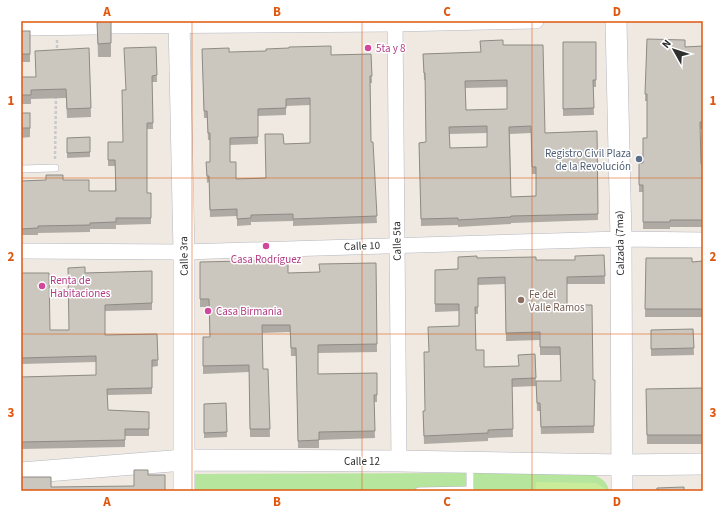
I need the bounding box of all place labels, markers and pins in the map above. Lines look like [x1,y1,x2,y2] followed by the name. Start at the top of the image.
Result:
[376,41,406,56] place label: 5ta y 8
[363,43,373,53] marker: 5ta y 8
[545,146,631,174] place label: Registro Civil Plaza de la Revolución
[634,154,644,164] marker: Registro Civil Plaza de la Revolución
[261,241,271,251] marker: Casa Rodríguez
[231,252,302,267] place label: Casa Rodríguez
[50,273,111,301] place label: Renta de Habitaciones
[37,281,47,291] marker: Renta de Habitaciones
[529,287,585,315] place label: Fe del Valle Ramos
[516,295,526,305] marker: Fe del Valle Ramos
[216,304,282,319] place label: Casa Birmania
[203,306,213,316] marker: Casa Birmania

